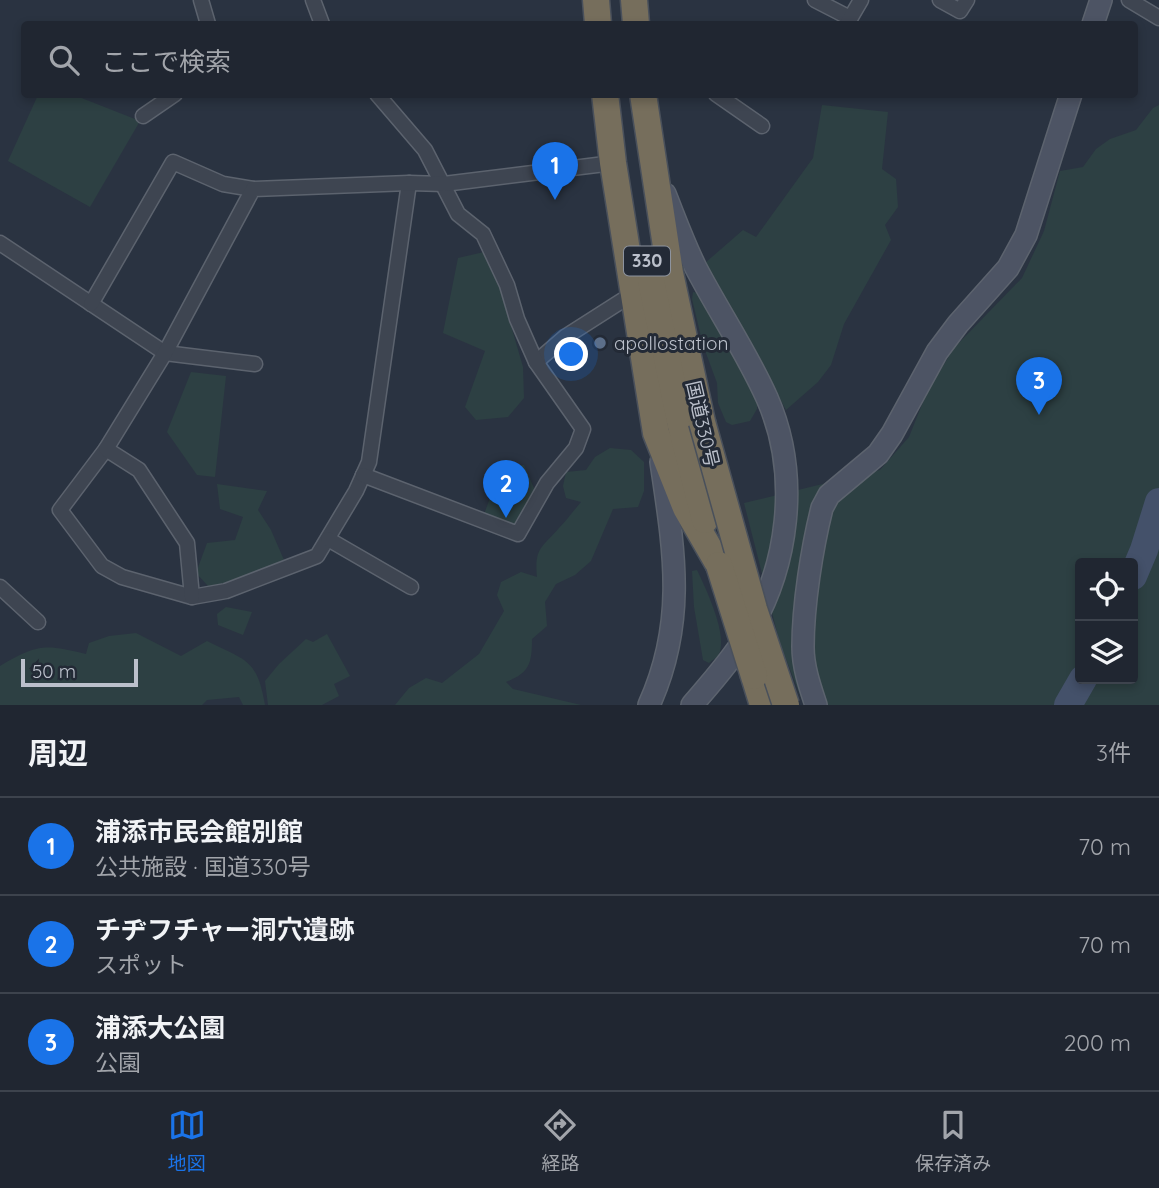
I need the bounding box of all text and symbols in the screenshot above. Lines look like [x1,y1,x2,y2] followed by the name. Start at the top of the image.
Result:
[21,21,1138,98] search box
[45,41,83,79] icon: search
[101,45,231,78] text: ここで検索
[532,142,578,200] pin: 1
[624,246,670,276] road number: 330
[614,331,728,355] place label: apollostation
[592,335,608,351] marker: apollostation
[554,337,588,371] your location
[1016,357,1062,415] pin: 3
[681,378,725,470] street label: 国道330号
[483,460,529,518] pin: 2
[1075,558,1138,684] map controls
[1075,558,1138,621] button: locate
[1075,621,1138,684] button: layers
[21,656,138,688] scale bar
[32,659,76,683] text: 50 m
[28,734,88,772] text: 周辺
[1096,738,1131,767] text: 3件
[95,815,303,848] text: 浦添市民会館別館
[47,832,55,861] text: 1
[1078,832,1131,861] text: 70 m
[95,852,311,881] text: 公共施設 · 国道330号
[95,913,355,946] text: チヂフチャー洞穴遺跡
[44,930,58,959] text: 2
[1078,930,1131,959] text: 70 m
[95,950,187,979] text: スポット
[95,1011,225,1044] text: 浦添大公園
[45,1028,57,1057] text: 3
[1064,1028,1131,1057] text: 200 m
[95,1048,141,1077] text: 公園
[168,1106,206,1175] tab: 地図
[541,1106,579,1175] tab: 経路
[915,1106,991,1175] tab: 保存済み

